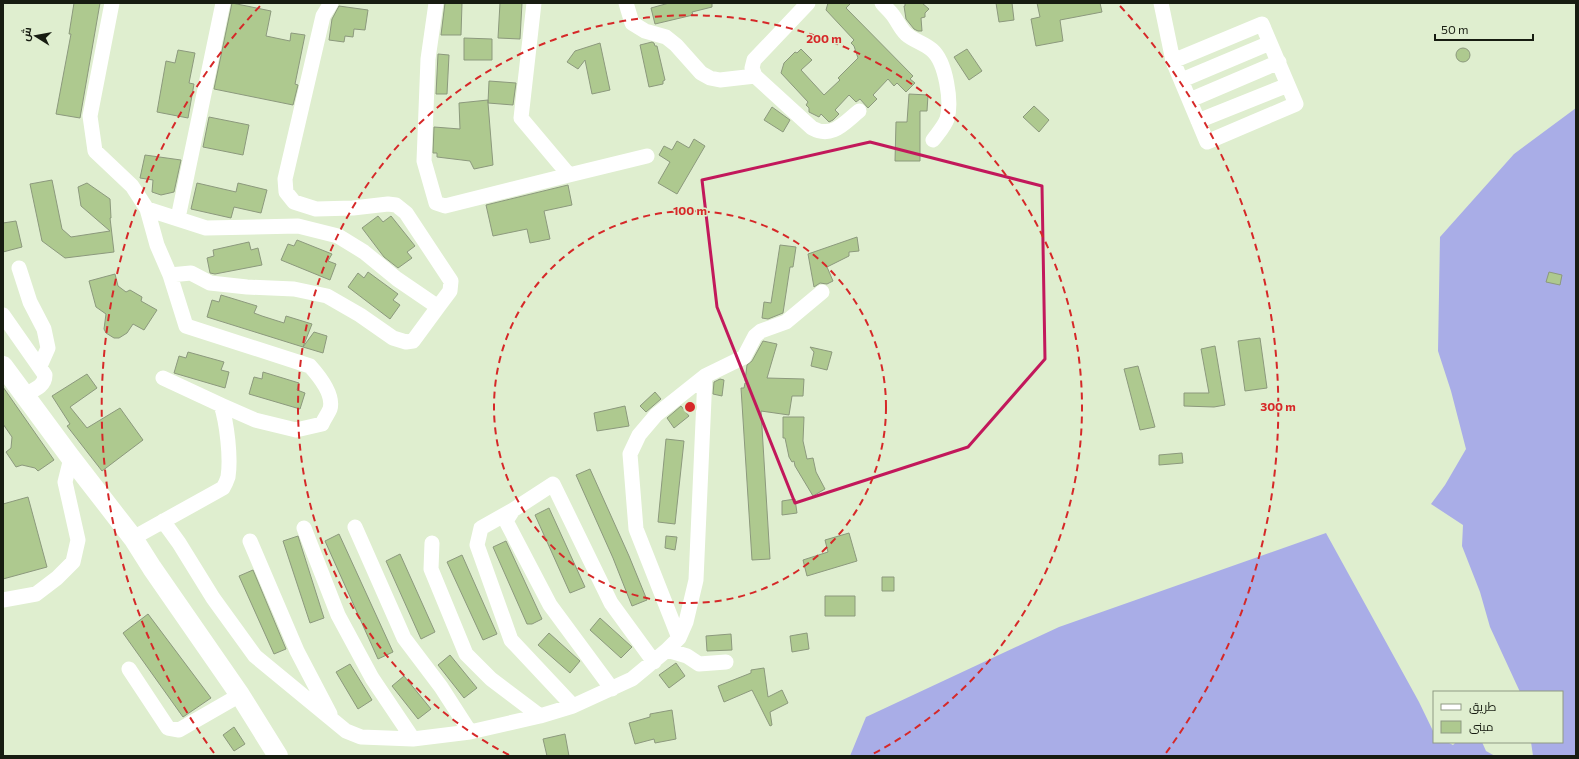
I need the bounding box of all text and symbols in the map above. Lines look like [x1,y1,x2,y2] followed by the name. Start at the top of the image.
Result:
[16,16,56,56] north arrow
[1435,16,1533,42] scale bar
[1441,22,1469,36] text: 50 m
[18,26,34,42] text: ش
[806,31,842,45] text: 200 m
[673,203,707,217] text: 100 m
[1260,399,1296,413] text: 300 m
[683,400,697,414] centre of rings
[1433,691,1563,743] legend
[1469,699,1497,714] text: طريق
[1469,719,1494,734] text: مبنى

